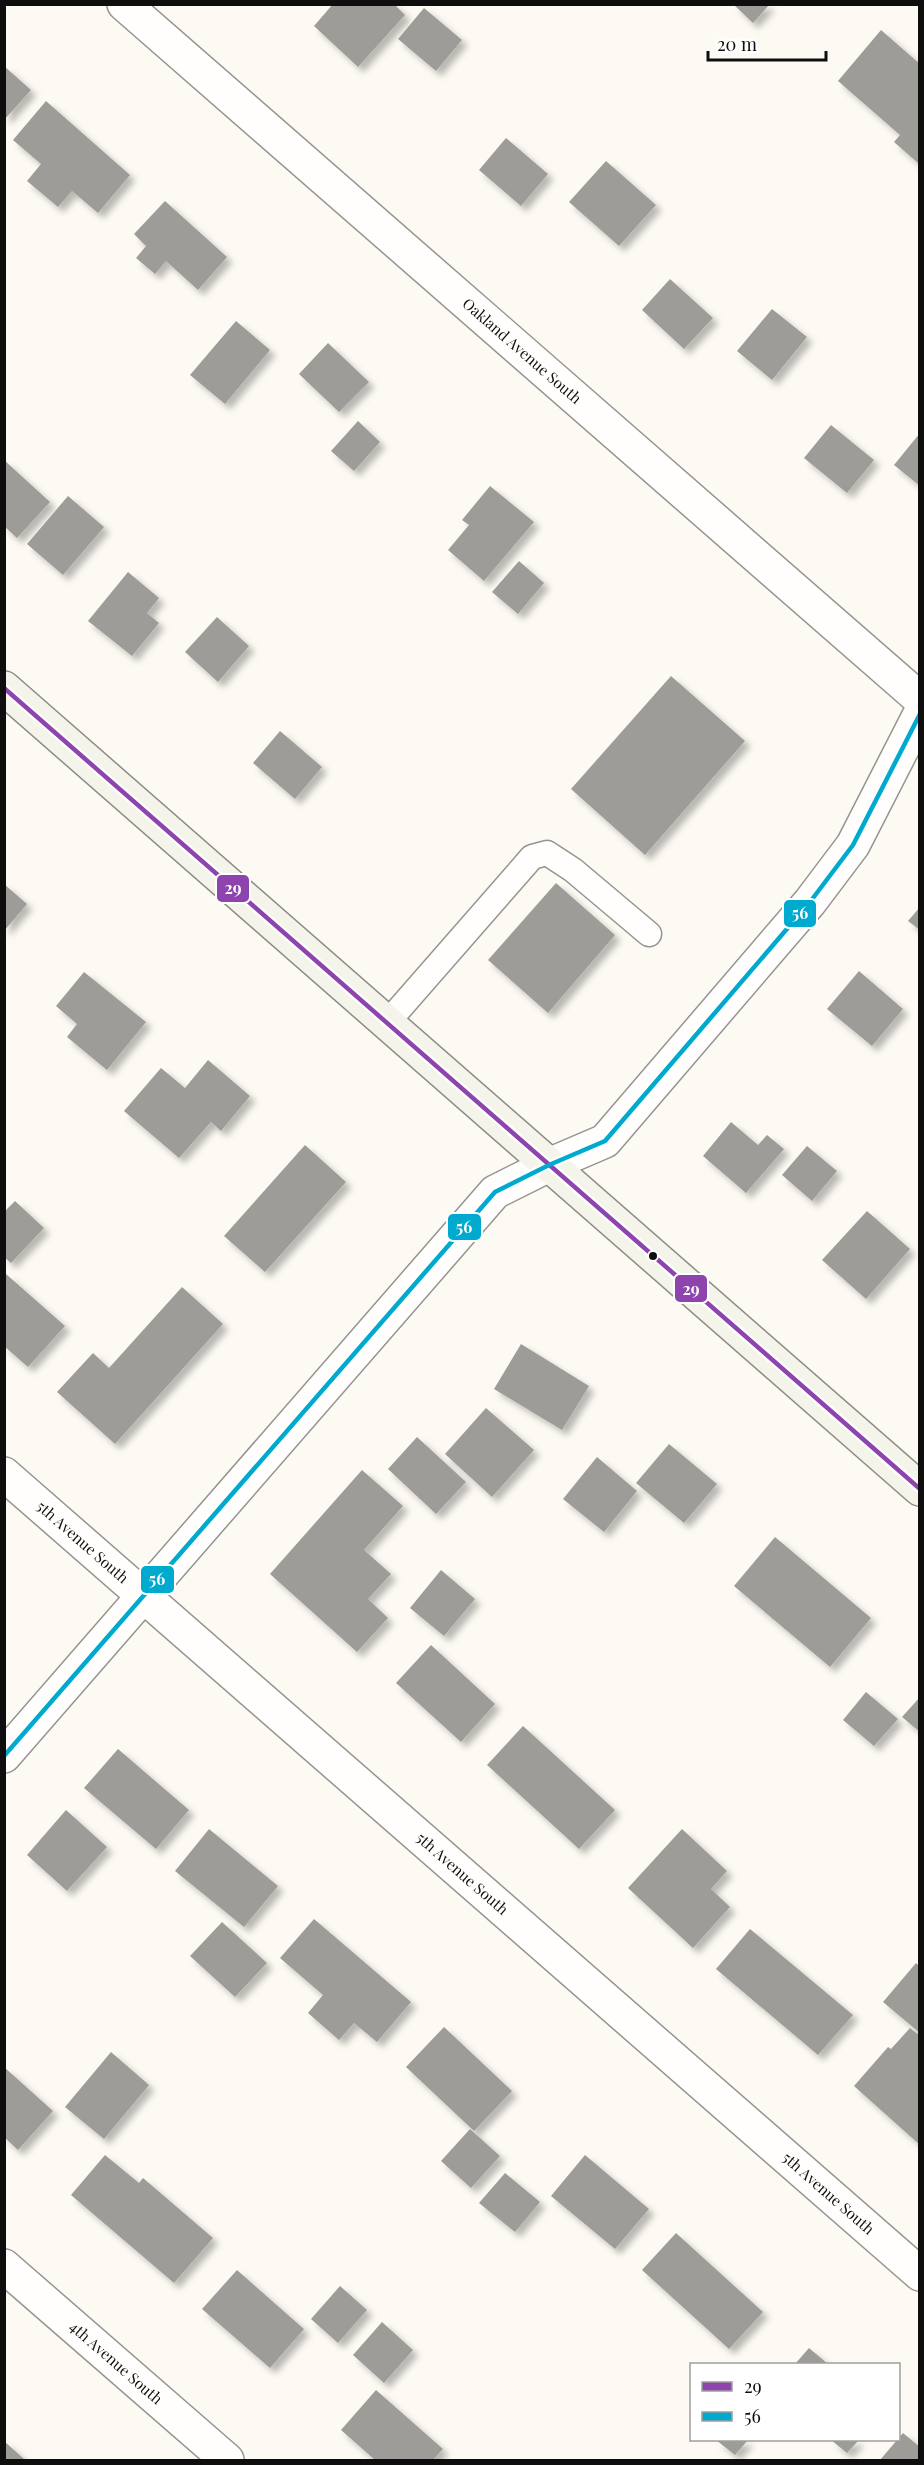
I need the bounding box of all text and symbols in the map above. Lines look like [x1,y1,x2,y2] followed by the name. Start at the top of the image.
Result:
[708,24,826,62] scale bar
[717,32,757,56] text: 20 m
[459,293,586,408] street label: Oakland Avenue South
[216,874,250,903] line badge: 29
[224,877,242,898] text: 29
[783,899,817,928] line badge: 56
[792,902,808,923] text: 56
[447,1213,482,1241] line badge: 56
[456,1216,472,1237] text: 56
[647,1250,659,1262] unlabelled marker
[674,1274,708,1303] line badge: 29
[682,1278,700,1299] text: 29
[33,1496,133,1587] street label: 5th Avenue South
[140,1565,175,1594] line badge: 56
[149,1568,165,1589] text: 56
[412,1827,513,1919] street label: 5th Avenue South
[778,2147,879,2239] street label: 5th Avenue South
[66,2316,167,2409] street label: 4th Avenue South
[690,2363,900,2441] legend
[744,2374,762,2398] text: 29
[744,2404,761,2428] text: 56

